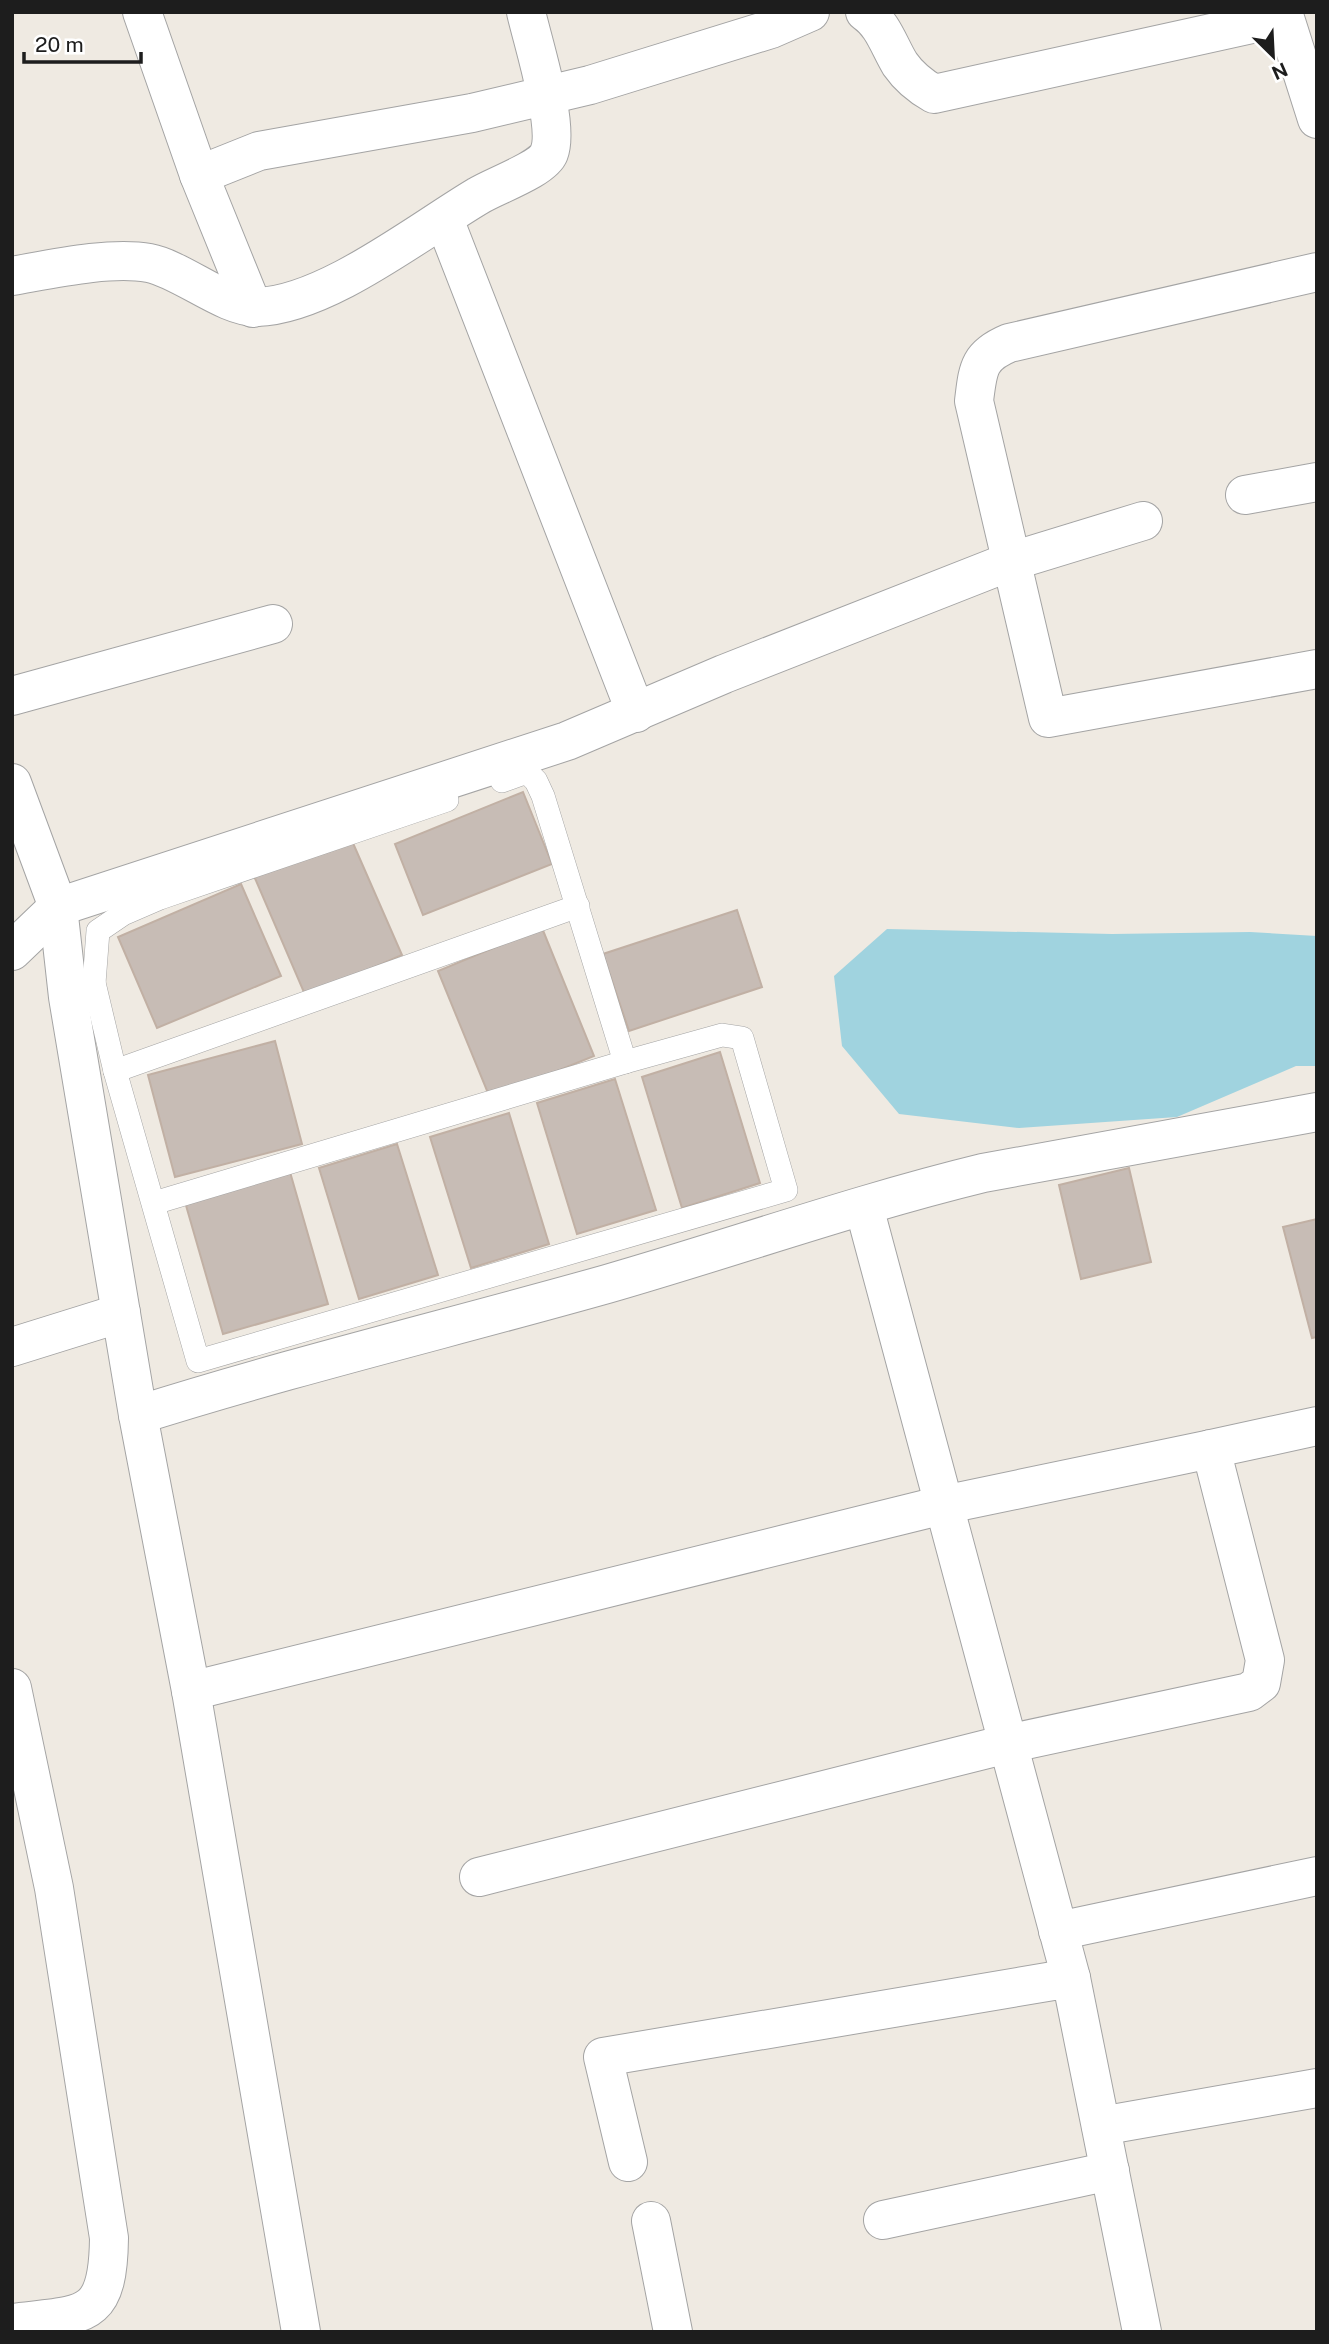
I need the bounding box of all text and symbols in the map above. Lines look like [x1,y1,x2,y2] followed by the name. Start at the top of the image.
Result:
[24,21,142,65] scale bar
[1238,21,1308,91] north arrow
[35,32,84,57] text: 20 m
[1269,58,1291,85] text: N

